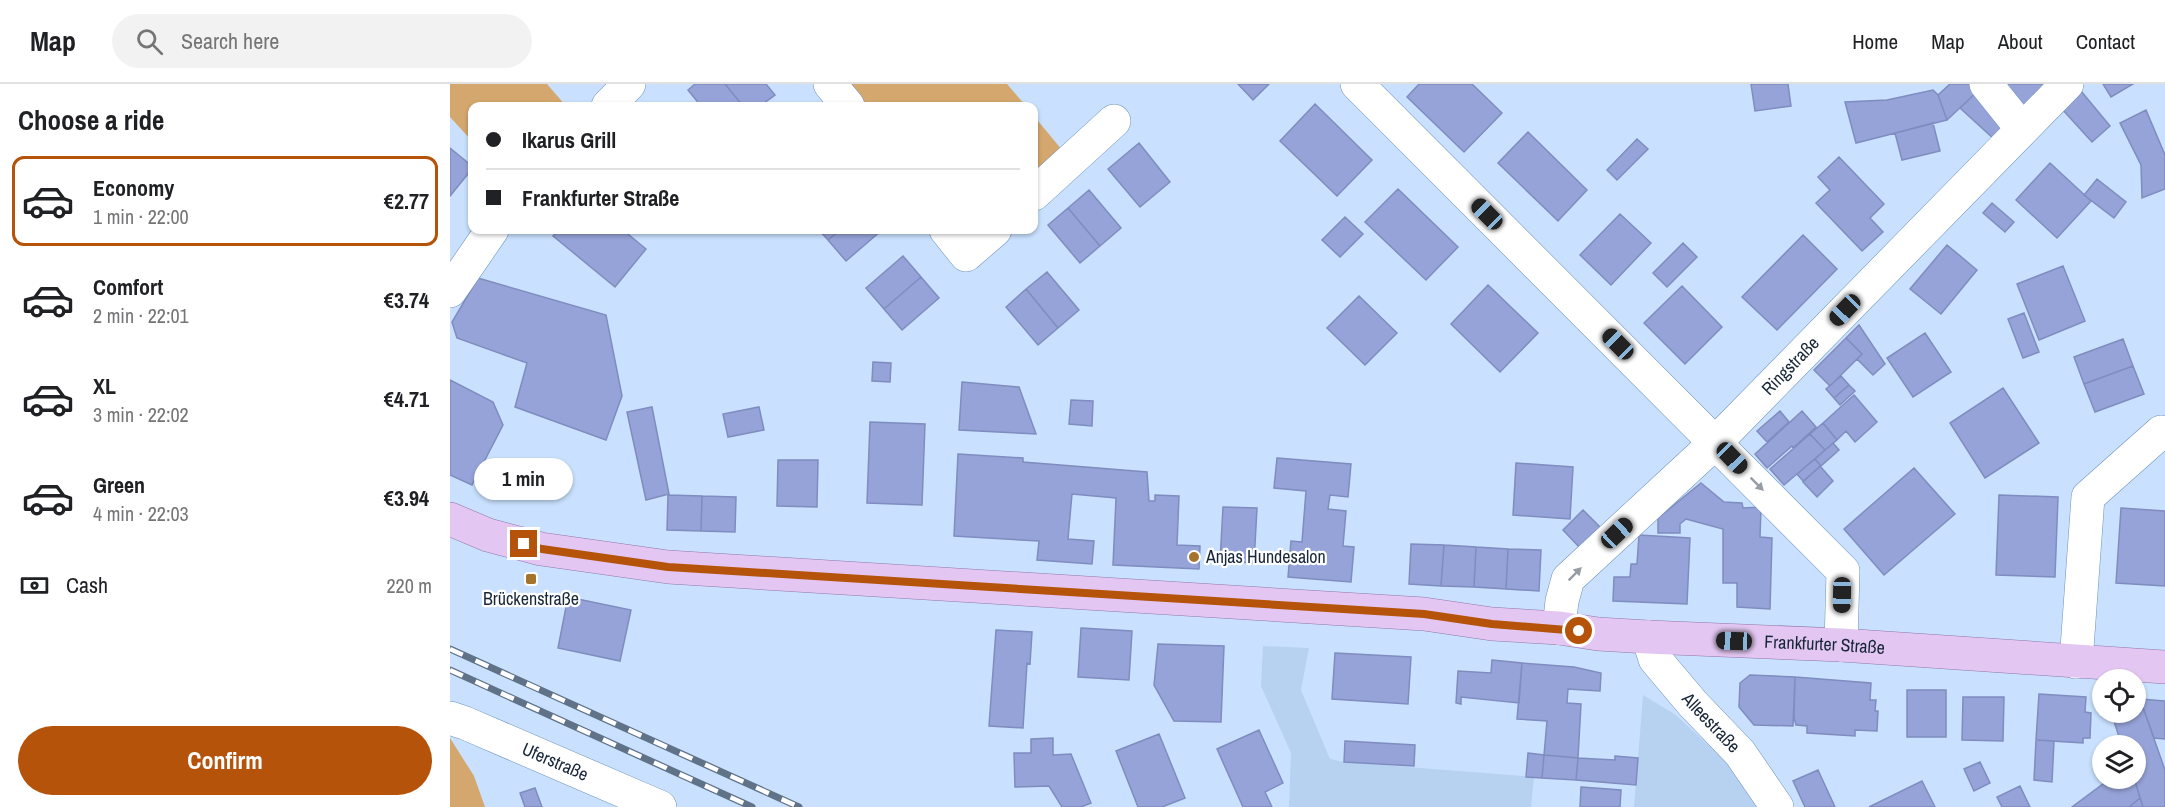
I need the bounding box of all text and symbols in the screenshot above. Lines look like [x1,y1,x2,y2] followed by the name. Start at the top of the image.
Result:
[112,14,532,68] search box
[30,22,76,60] text: Map
[133,25,166,58] icon: search
[181,26,279,56] text: Search here
[1852,27,1898,56] text: Home
[1931,27,1965,56] text: Map
[1998,27,2043,56] text: About
[2076,27,2135,56] text: Contact
[18,102,164,138] text: Choose a ride
[522,125,616,155] text: Ikarus Grill
[93,173,174,203] text: Economy
[21,174,75,228] icon: car
[522,183,679,213] text: Frankfurter Straße
[384,186,429,216] text: €2.77
[1468,195,1506,233] car
[93,203,189,230] text: 1 min · 22:00
[93,272,163,302] text: Comfort
[21,273,75,327] icon: car
[384,285,429,315] text: €3.74
[1826,291,1864,329] car
[93,302,189,329] text: 2 min · 22:01
[1599,325,1637,363] car
[1756,331,1825,401] street label: Ringstraße
[93,371,116,401] text: XL
[21,372,75,426] icon: car
[384,384,429,414] text: €4.71
[93,401,189,428] text: 3 min · 22:02
[1713,439,1751,477] car
[475,457,574,499] callout: 1 min
[502,465,545,492] text: 1 min
[93,470,145,500] text: Green
[21,471,75,525] icon: car
[1749,476,1763,490] one-way arrow
[384,483,429,513] text: €3.94
[93,500,189,527] text: 4 min · 22:03
[1598,514,1636,552] car
[510,530,537,557] route end
[1205,544,1326,569] place label: Anjas Hundesalon
[1187,550,1201,564] marker: Anjas Hundesalon
[1567,567,1581,581] one-way arrow
[18,569,51,602] icon: cash
[66,570,108,600] text: Cash
[386,572,432,599] text: 220 m
[524,572,538,586] marker: Brückenstraße
[1833,577,1851,613] car
[483,586,579,611] place label: Brückenstraße
[1565,617,1592,644] route start
[1764,629,1886,660] street label: Frankfurter Straße
[1716,631,1752,651] car
[2092,669,2146,789] map controls
[2092,669,2146,723] button: locate
[1676,686,1746,758] street label: Alleestraße
[18,726,432,795] button: Confirm
[2092,735,2146,789] button: layers
[518,736,592,787] street label: Uferstraße

